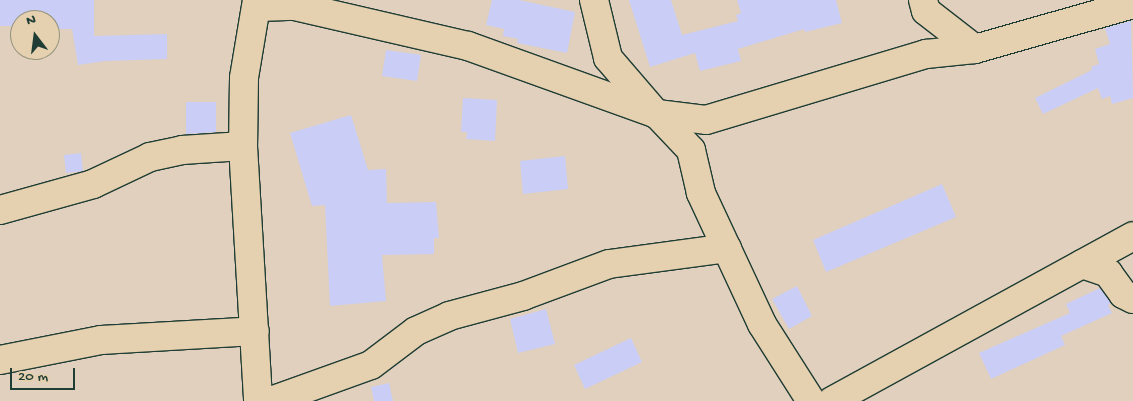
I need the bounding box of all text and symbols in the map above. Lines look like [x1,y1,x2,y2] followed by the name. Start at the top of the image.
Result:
[10,10,60,60] north arrow
[25,12,38,30] text: N
[12,358,78,390] scale bar
[18,368,48,386] text: 20 m

